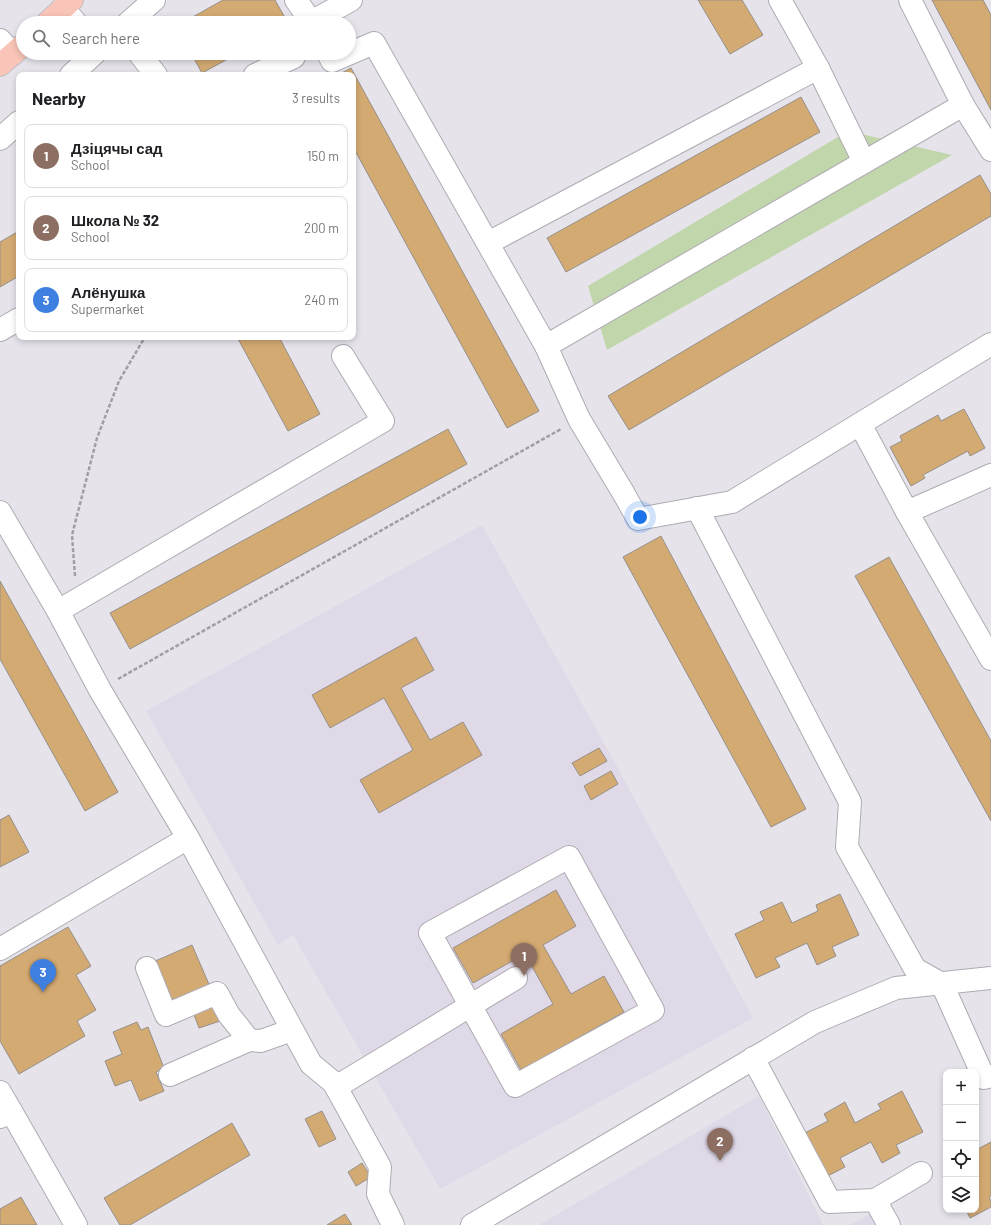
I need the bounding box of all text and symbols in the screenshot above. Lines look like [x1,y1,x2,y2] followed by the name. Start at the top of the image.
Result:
[16,16,356,60] search box
[30,27,52,49] icon: search
[62,29,140,47] text: Search here
[32,88,86,108] text: Nearby
[292,90,340,106] text: 3 results
[71,139,163,157] text: Дзіцячы сад
[44,148,48,164] text: 1
[307,148,339,164] text: 150 m
[71,157,109,173] text: School
[71,211,159,229] text: Школа № 32
[42,220,50,236] text: 2
[304,220,339,236] text: 200 m
[71,229,109,245] text: School
[71,283,145,301] text: Алёнушка
[42,292,50,308] text: 3
[304,292,339,308] text: 240 m
[71,301,144,317] text: Supermarket
[630,507,650,527] your location
[511,943,537,976] pin: 1
[30,959,56,992] pin: 3
[943,1069,979,1213] map controls
[943,1069,979,1105] button: +
[943,1105,979,1141] button: −
[707,1128,733,1161] pin: 2
[943,1141,979,1177] button: locate
[943,1177,979,1213] button: layers

